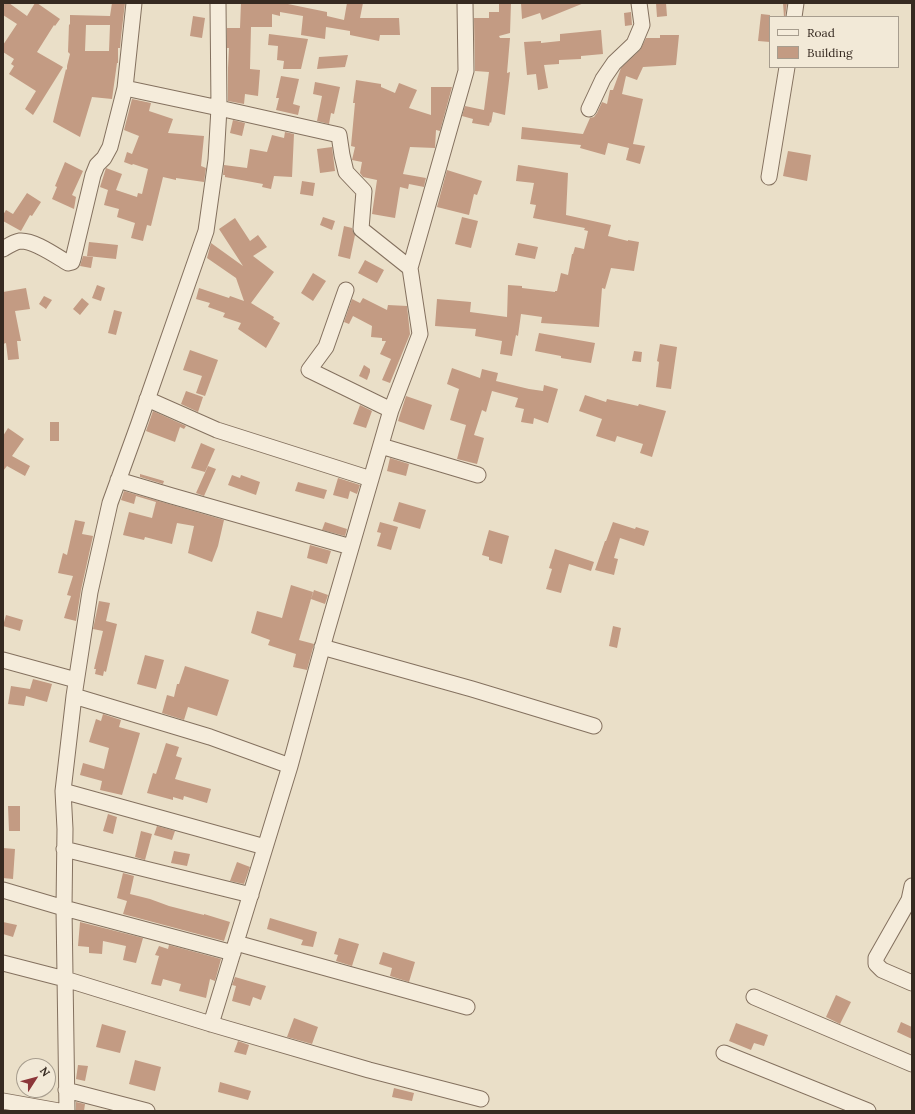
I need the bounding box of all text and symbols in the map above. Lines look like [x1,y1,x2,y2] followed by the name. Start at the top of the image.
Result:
[769,16,899,68] legend
[807,25,835,40] text: Road
[807,45,853,60] text: Building
[16,1058,56,1098] north arrow
[37,1064,53,1079] text: N

